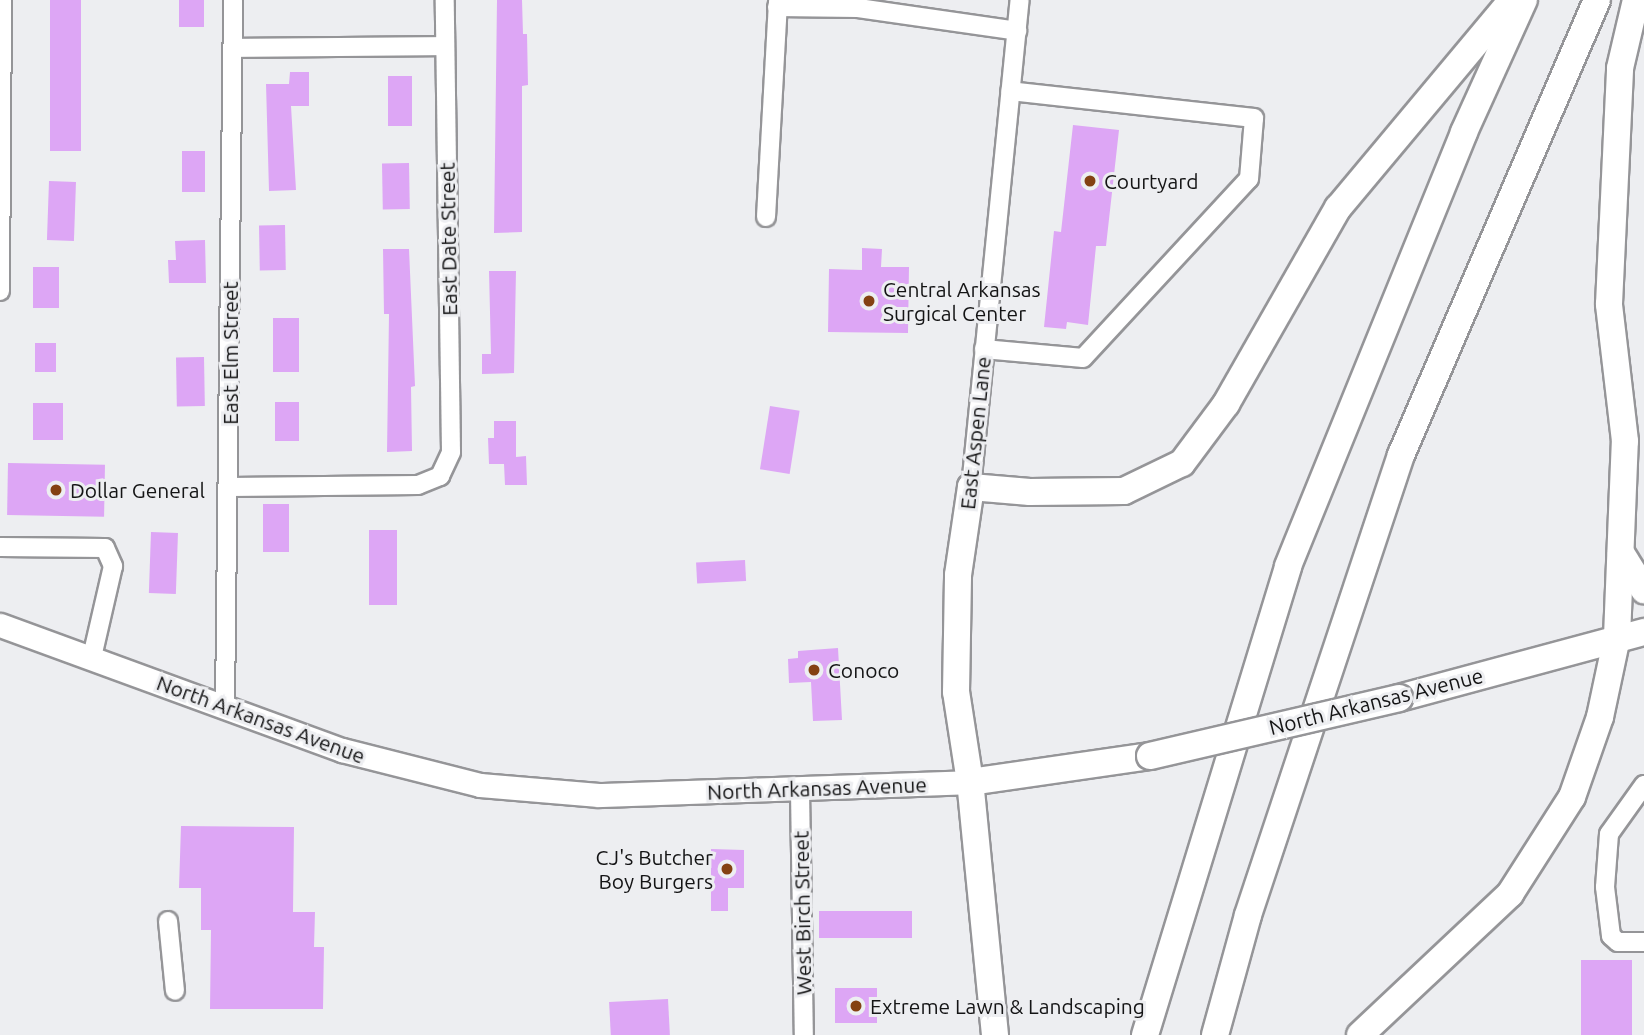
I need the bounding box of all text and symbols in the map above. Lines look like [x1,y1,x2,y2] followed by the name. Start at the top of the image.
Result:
[434,162,462,316] street label: East Date Street
[1104,168,1198,194] place label: Courtyard
[1082,173,1098,189] marker: Courtyard
[883,276,1041,326] place label: Central Arkansas Surgical Center
[217,281,243,425] street label: East Elm Street
[861,293,877,309] marker: Central Arkansas Surgical Center
[954,355,996,511] street label: East Aspen Lane
[70,477,205,503] place label: Dollar General
[48,482,64,498] marker: Dollar General
[828,657,899,683] place label: Conoco
[806,662,822,678] marker: Conoco
[1266,662,1486,740] street label: North Arkansas Avenue
[153,670,369,768] street label: North Arkansas Avenue
[707,772,927,804] street label: North Arkansas Avenue
[788,831,816,995] street label: West Birch Street
[595,844,713,894] place label: CJ's Butcher Boy Burgers
[719,861,735,877] marker: CJ's Butcher Boy Burgers
[870,993,1145,1019] place label: Extreme Lawn & Landscaping
[848,998,864,1014] marker: Extreme Lawn & Landscaping

